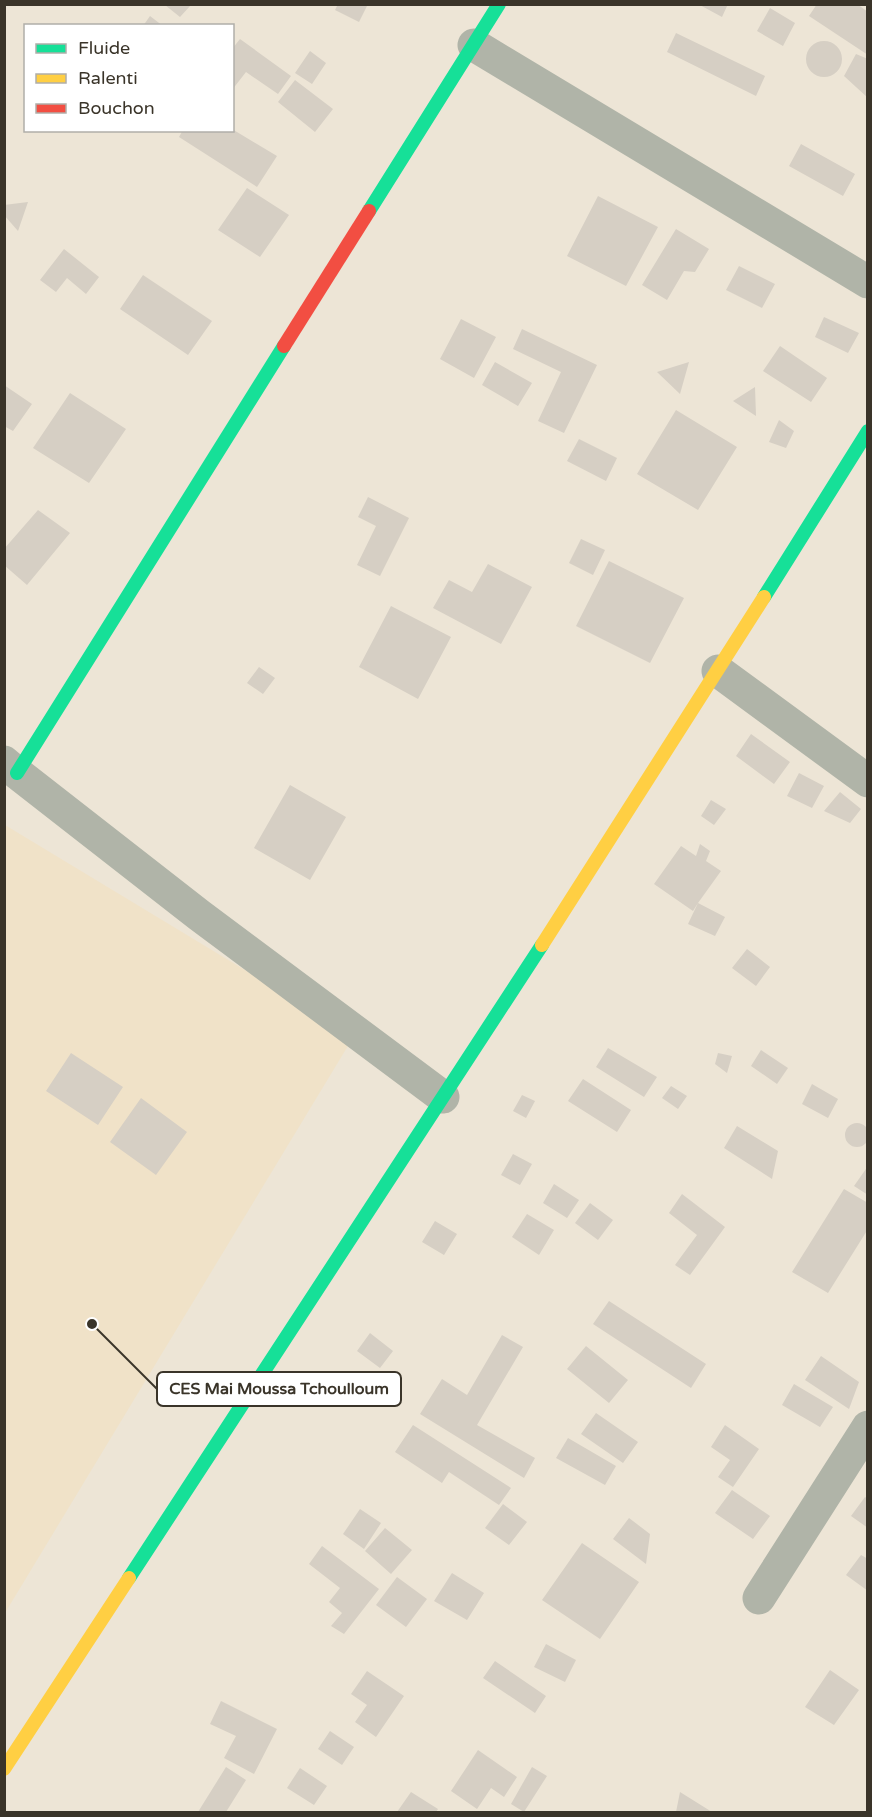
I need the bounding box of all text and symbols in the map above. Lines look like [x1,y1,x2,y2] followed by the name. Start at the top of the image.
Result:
[24,24,234,132] legend
[78,37,130,59] text: Fluide
[78,67,138,89] text: Ralenti
[78,97,155,119] text: Bouchon
[157,1372,401,1406] callout: CES Mai Moussa Tchoulloum
[169,1379,389,1399] text: CES Mai Moussa Tchoulloum

